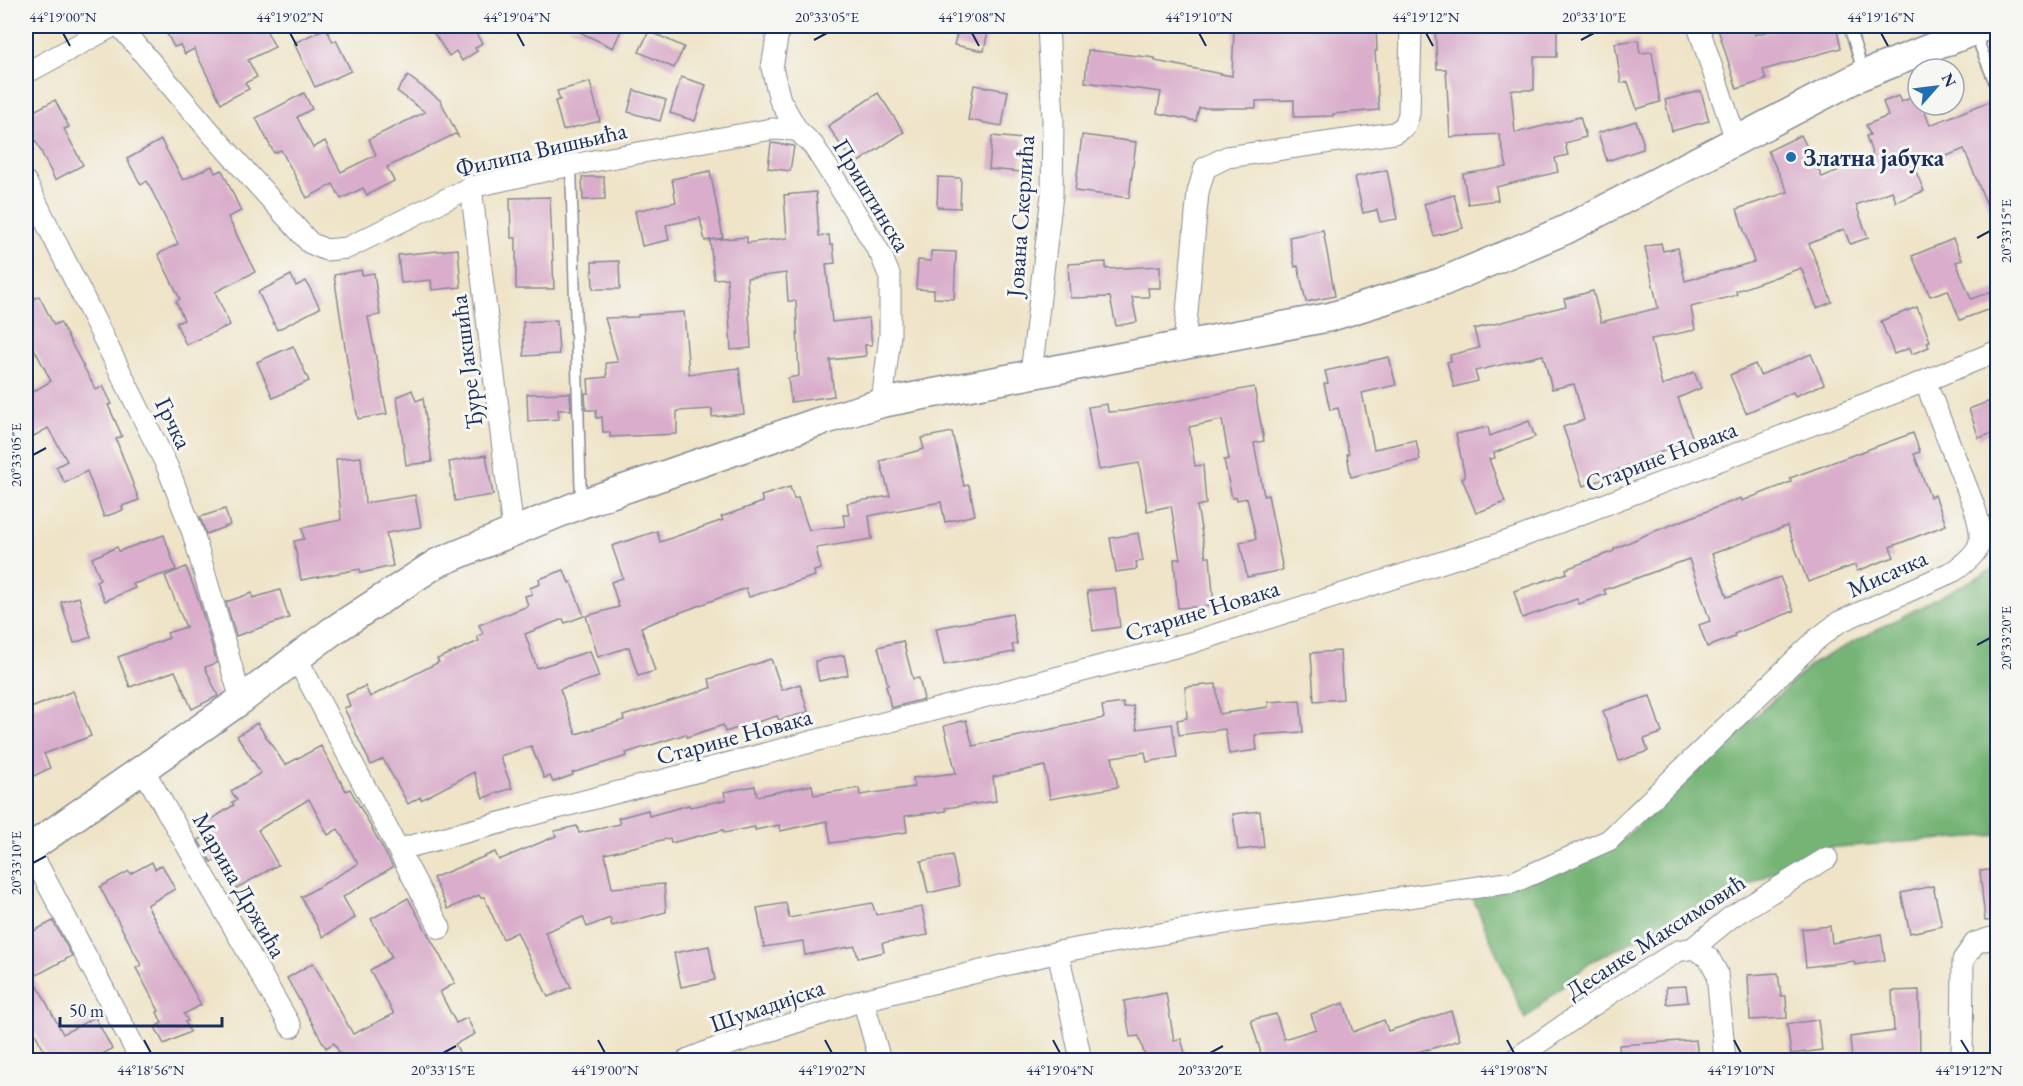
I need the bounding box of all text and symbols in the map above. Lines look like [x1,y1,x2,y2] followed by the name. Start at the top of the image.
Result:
[29,7,97,26] text: 44°19'00"N
[256,7,324,26] text: 44°19'02"N
[483,7,551,26] text: 44°19'04"N
[795,7,860,26] text: 20°33'05"E
[938,7,1006,26] text: 44°19'08"N
[1165,7,1233,26] text: 44°19'10"N
[1392,7,1460,26] text: 44°19'12"N
[1562,7,1627,26] text: 20°33'10"E
[1847,7,1915,26] text: 44°19'16"N
[1906,57,1966,117] north arrow
[1936,70,1961,91] text: N
[452,114,630,184] street label: Филипа Вишњића
[826,133,918,258] street label: Приштинска
[999,134,1041,300] street label: Јована Скерлића
[1803,142,1945,174] place label: Златна јабука
[1784,150,1798,164] marker: Златна јабука
[1996,198,2015,263] text: 20°33'15"E
[442,293,490,431] street label: Ђуре Јакшића
[148,392,200,454] street label: Грчка
[1581,413,1742,499] street label: Старине Новака
[6,422,25,487] text: 20°33'05"E
[1842,542,1932,604] street label: Мисачка
[1121,572,1283,648] street label: Старине Новака
[1996,605,2015,670] text: 20°33'20"E
[653,700,816,772] street label: Старине Новака
[186,807,294,964] street label: Марина Држића
[6,830,25,895] text: 20°33'10"E
[1559,866,1751,1006] street label: Десанке Максимовић
[706,971,829,1039] street label: Шумадијска
[60,990,222,1028] scale bar
[69,999,104,1022] text: 50 m
[117,1060,185,1079] text: 44°18'56"N
[411,1060,476,1079] text: 20°33'15"E
[571,1060,639,1079] text: 44°19'00"N
[798,1060,866,1079] text: 44°19'02"N
[1026,1060,1094,1079] text: 44°19'04"N
[1178,1060,1243,1079] text: 20°33'20"E
[1480,1060,1548,1079] text: 44°19'08"N
[1707,1060,1775,1079] text: 44°19'10"N
[1935,1060,2003,1079] text: 44°19'12"N

